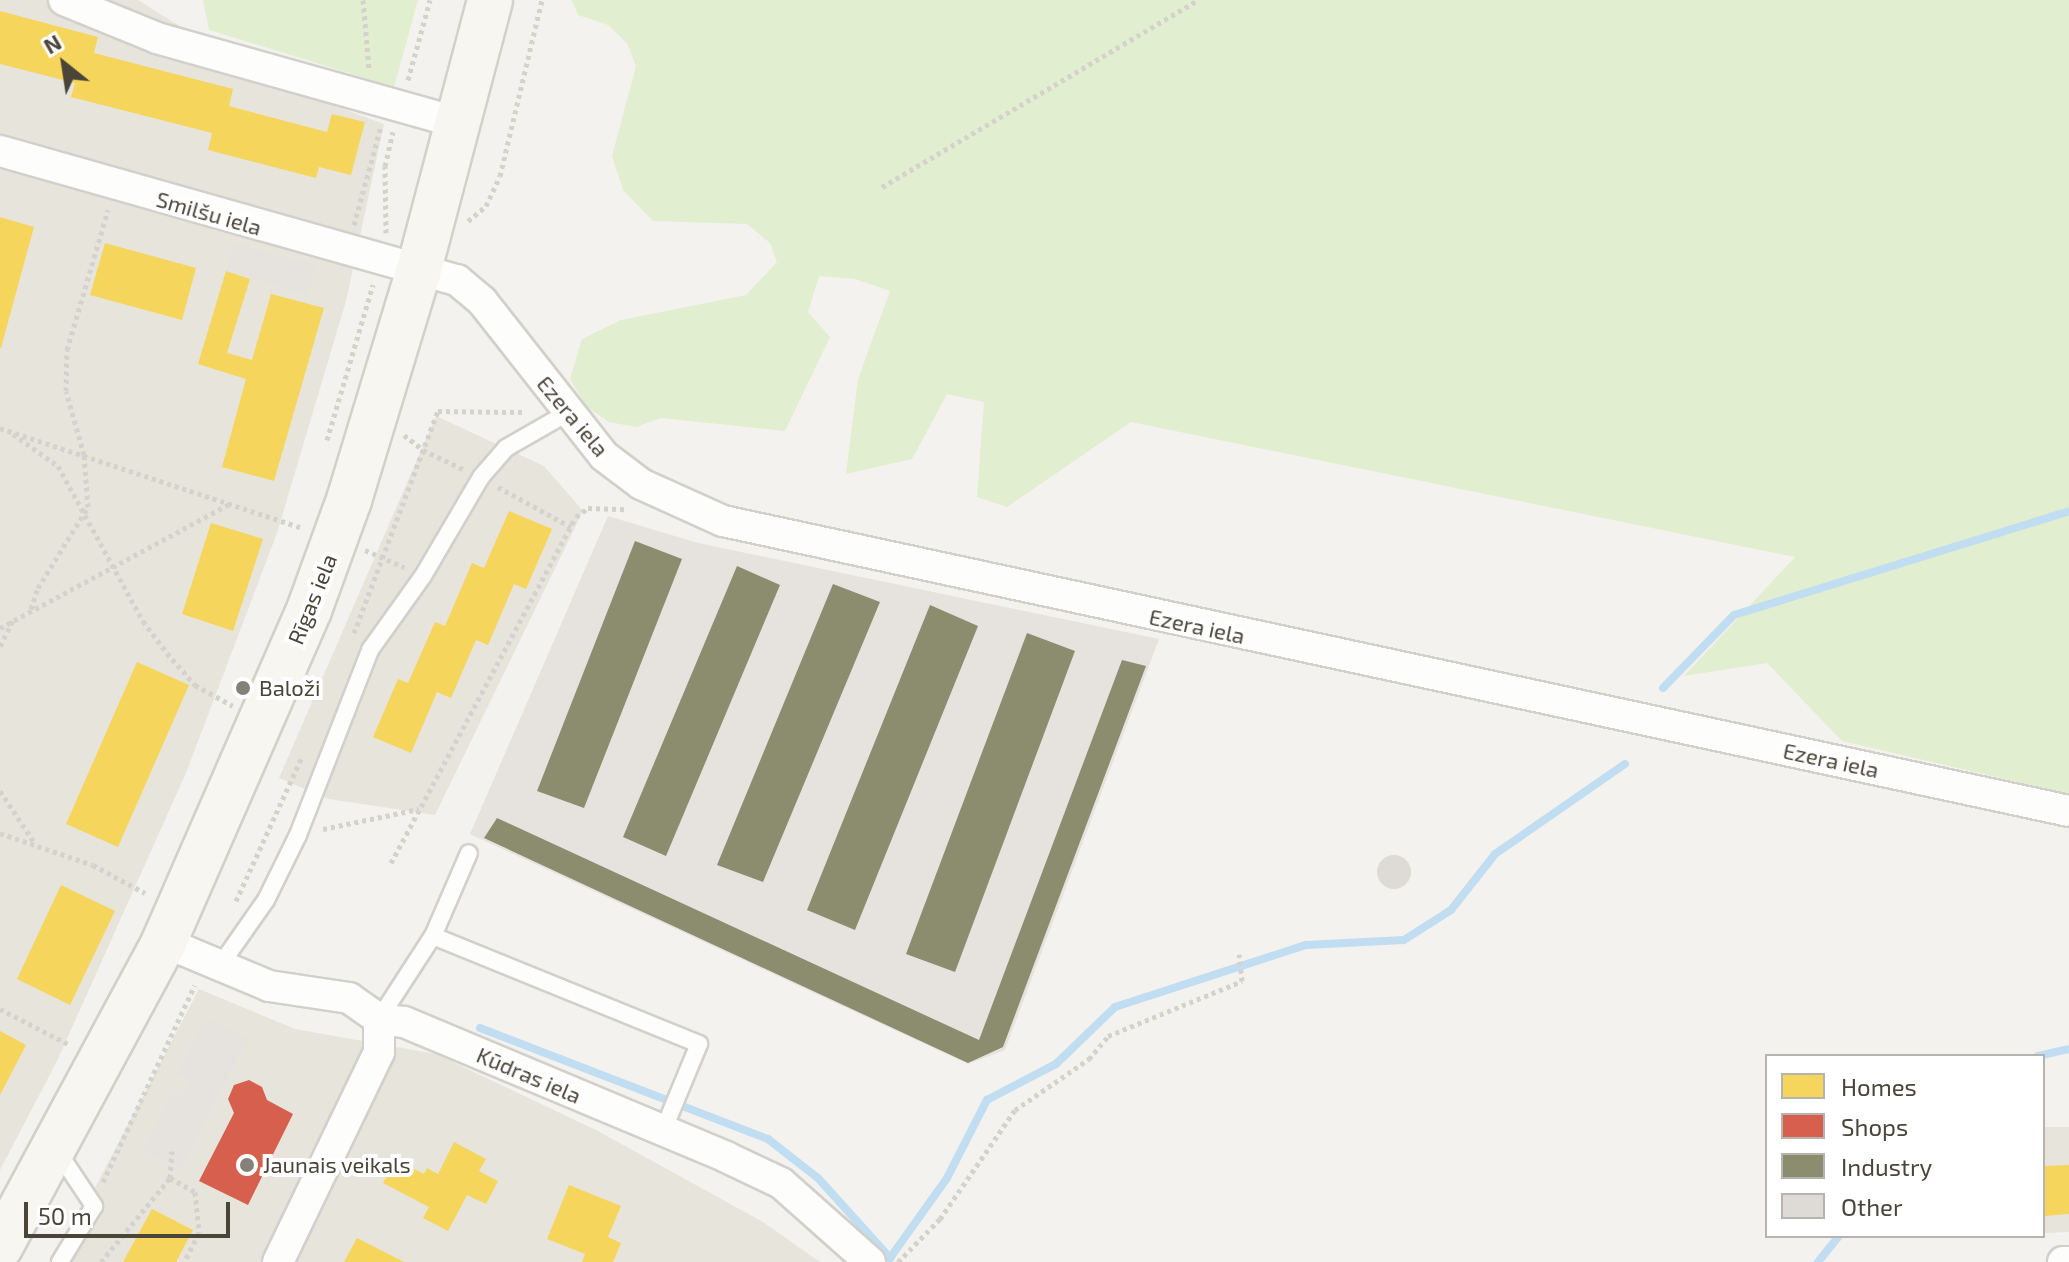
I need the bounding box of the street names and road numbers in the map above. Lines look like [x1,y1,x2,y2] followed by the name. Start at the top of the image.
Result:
[153,185,265,241] street label: Smilšu iela
[532,370,614,462] street label: Ezera iela
[282,550,342,648] street label: Rīgas iela
[1147,603,1247,649] street label: Ezera iela
[1781,737,1881,783] street label: Ezera iela
[473,1041,585,1109] street label: Kūdras iela

